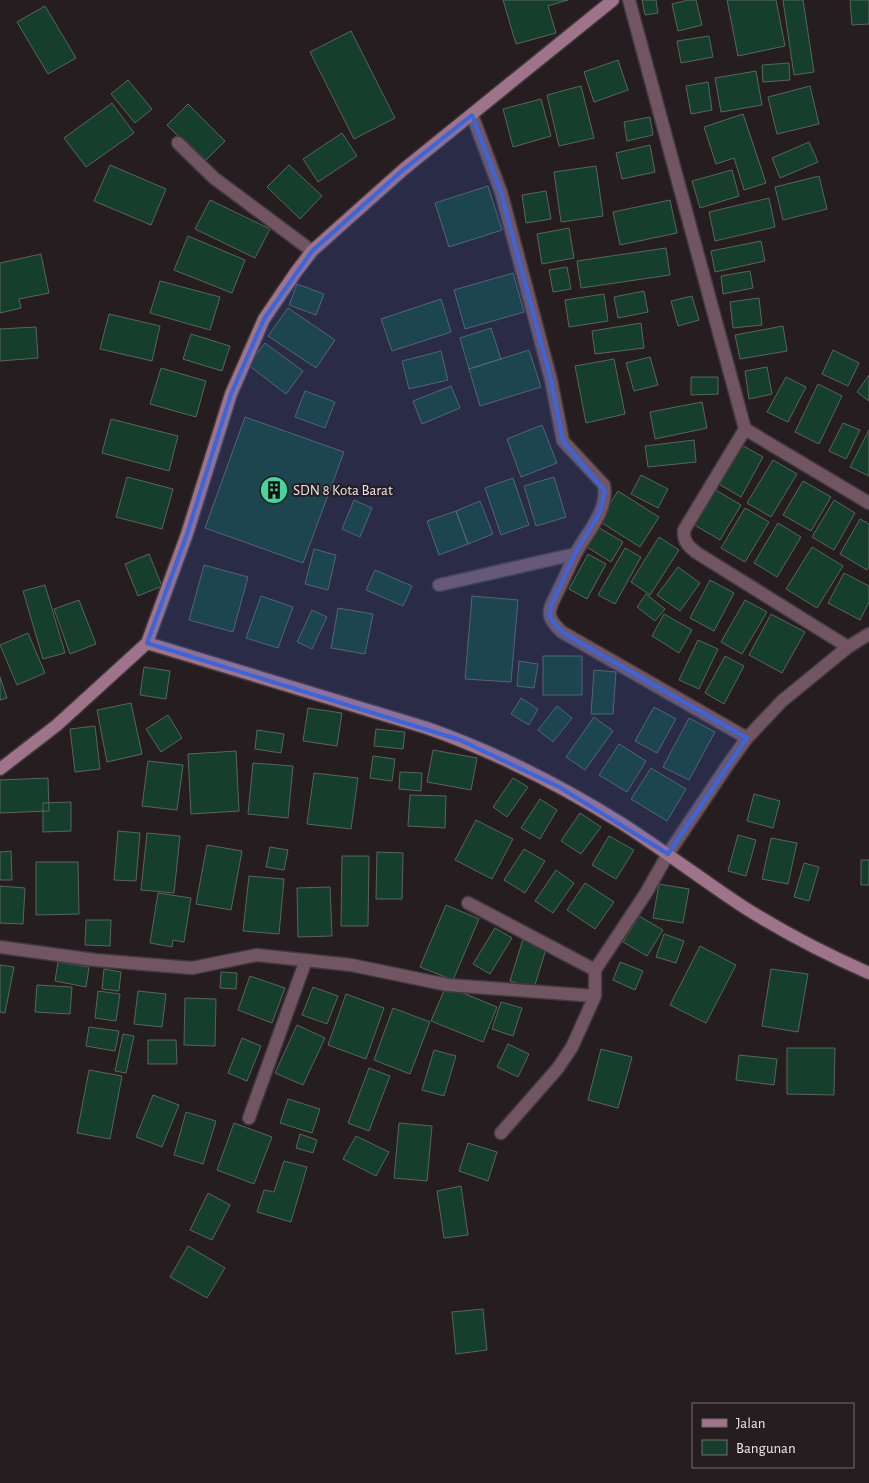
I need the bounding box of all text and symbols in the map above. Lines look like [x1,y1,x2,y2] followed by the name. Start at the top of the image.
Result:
[259,475,289,505] building icon: SDN 8 Kota Barat
[293,483,393,498] place label: SDN 8 Kota Barat
[692,1403,854,1468] legend
[736,1416,766,1431] text: Jalan
[736,1441,796,1456] text: Bangunan

